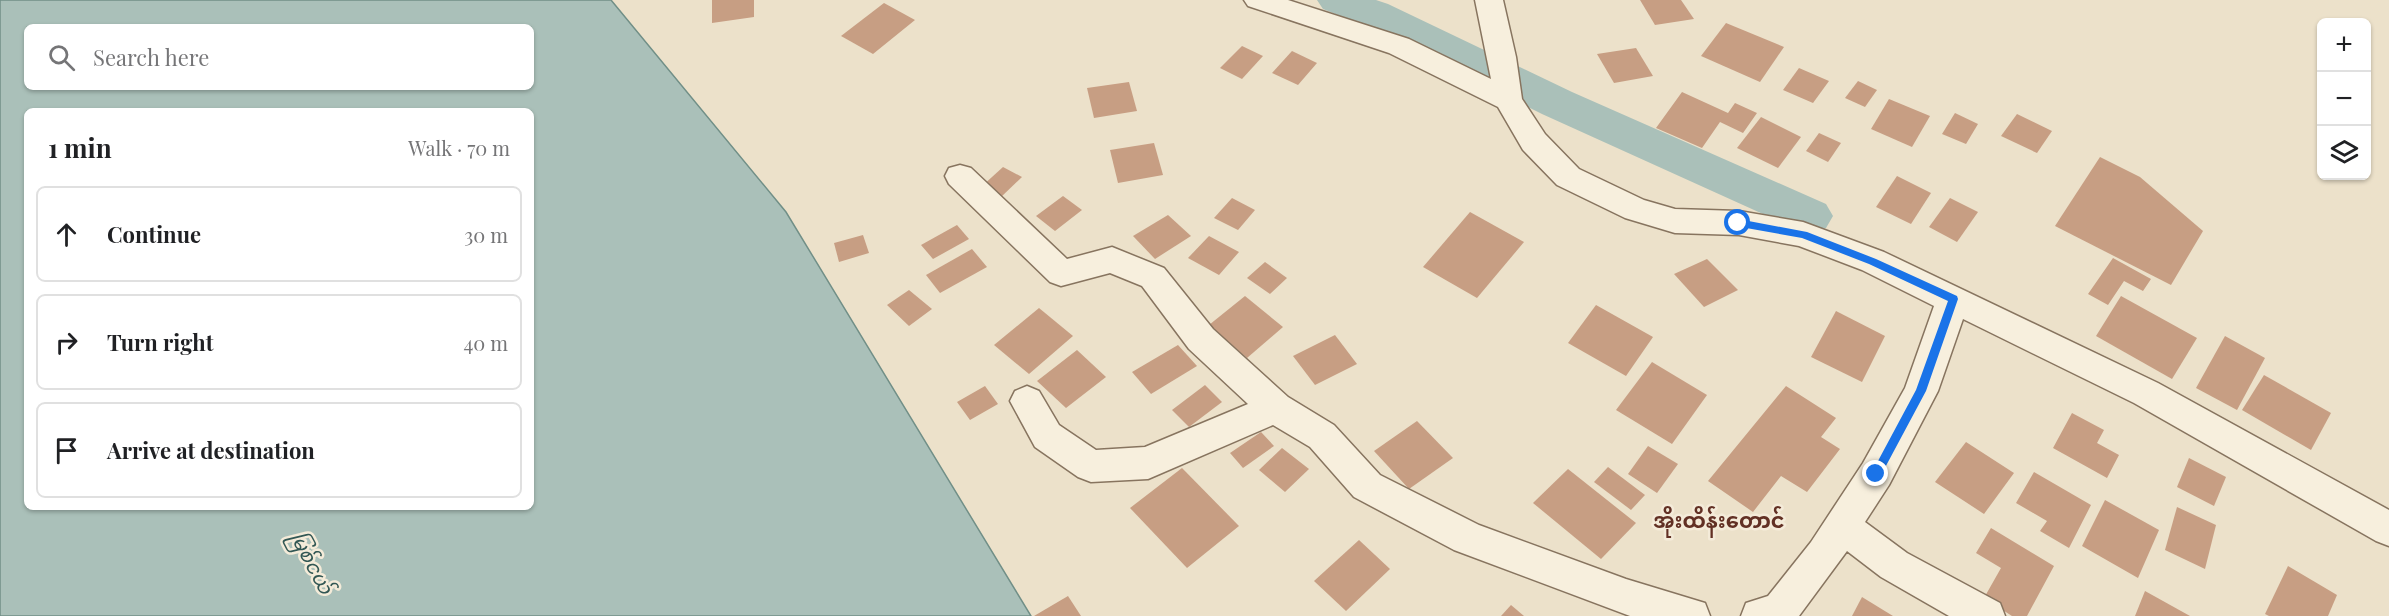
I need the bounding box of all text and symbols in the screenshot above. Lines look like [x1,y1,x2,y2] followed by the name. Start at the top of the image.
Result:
[2317,18,2371,180] map controls
[2317,18,2371,72] button: +
[24,24,534,90] search box
[45,41,78,74] icon: search
[93,42,209,72] text: Search here
[2317,72,2371,126] button: −
[2317,126,2371,180] button: layers
[48,130,112,165] text: 1 min
[408,134,510,161] text: Walk · 70 m
[1724,209,1750,235] route start
[50,218,83,251] icon: ahead
[107,219,201,249] text: Continue
[464,221,508,248] text: 30 m
[50,326,83,359] icon: right
[107,327,213,357] text: Turn right
[463,329,508,356] text: 40 m
[50,434,83,467] icon: arrive
[107,435,315,465] text: Arrive at destination
[1862,460,1888,486] route end
[1653,505,1785,538] district label: အိုးထိန်းတောင်
[281,526,342,602] water label: မြစ်ငယ်

